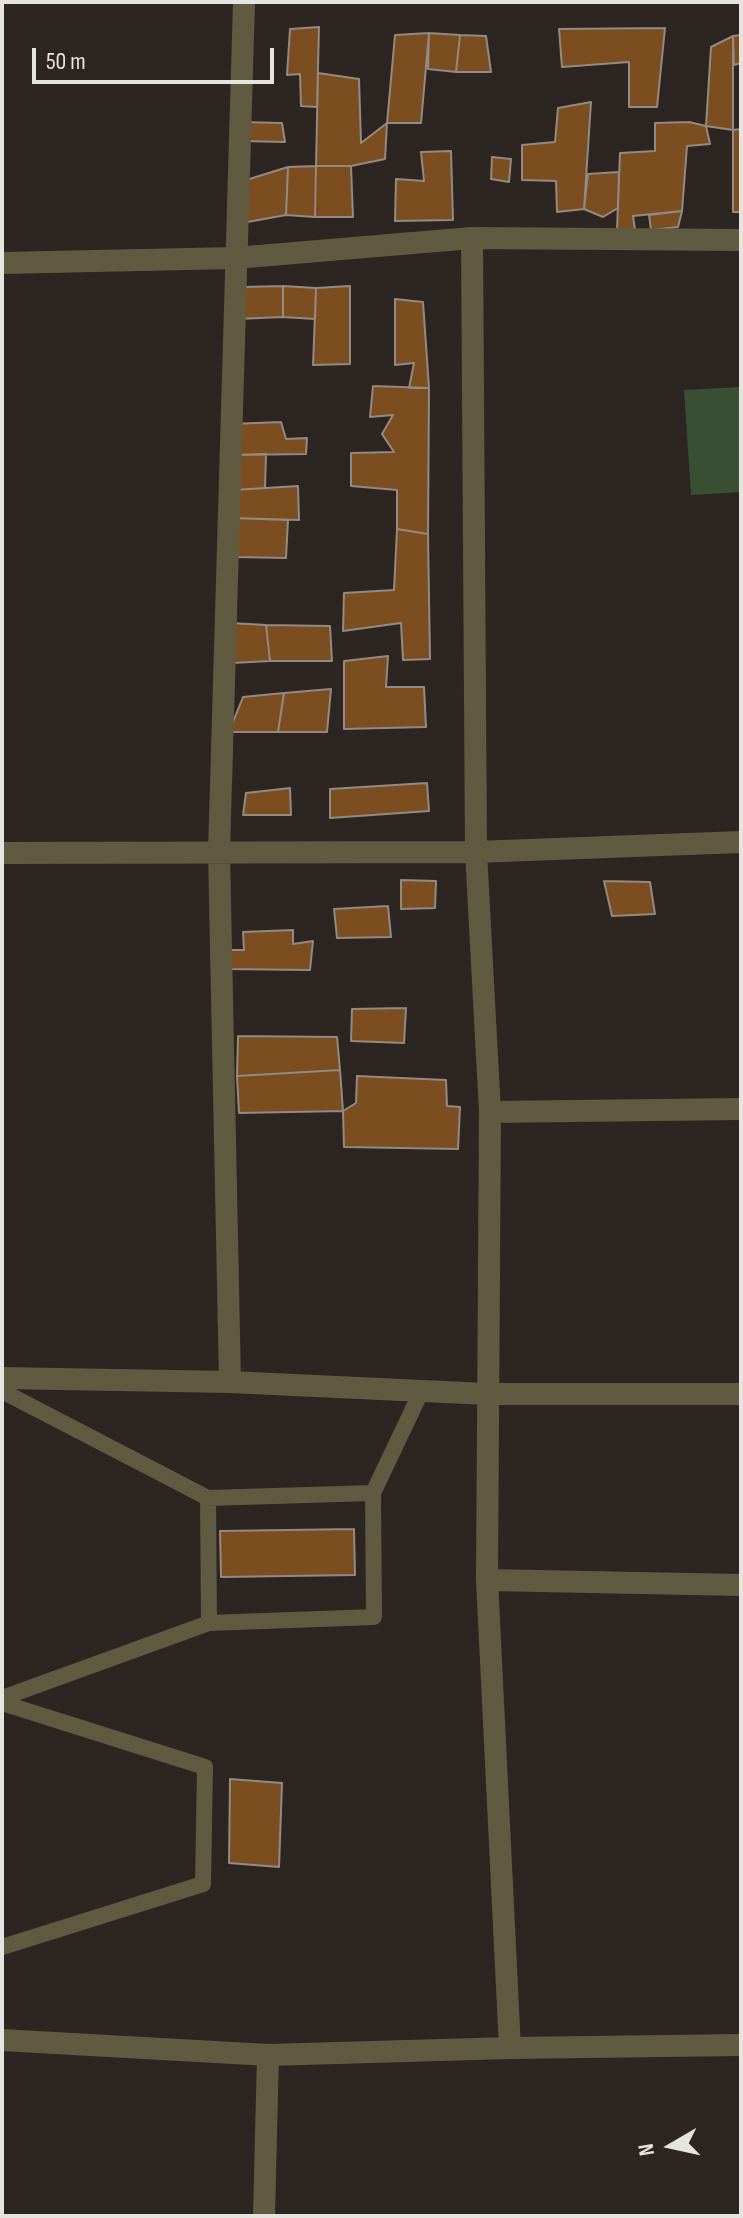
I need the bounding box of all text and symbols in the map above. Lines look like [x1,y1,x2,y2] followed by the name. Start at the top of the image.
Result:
[36,32,278,82] scale bar
[46,47,86,76] text: 50 m
[631,2106,711,2186] north arrow
[633,2142,661,2158] text: N

